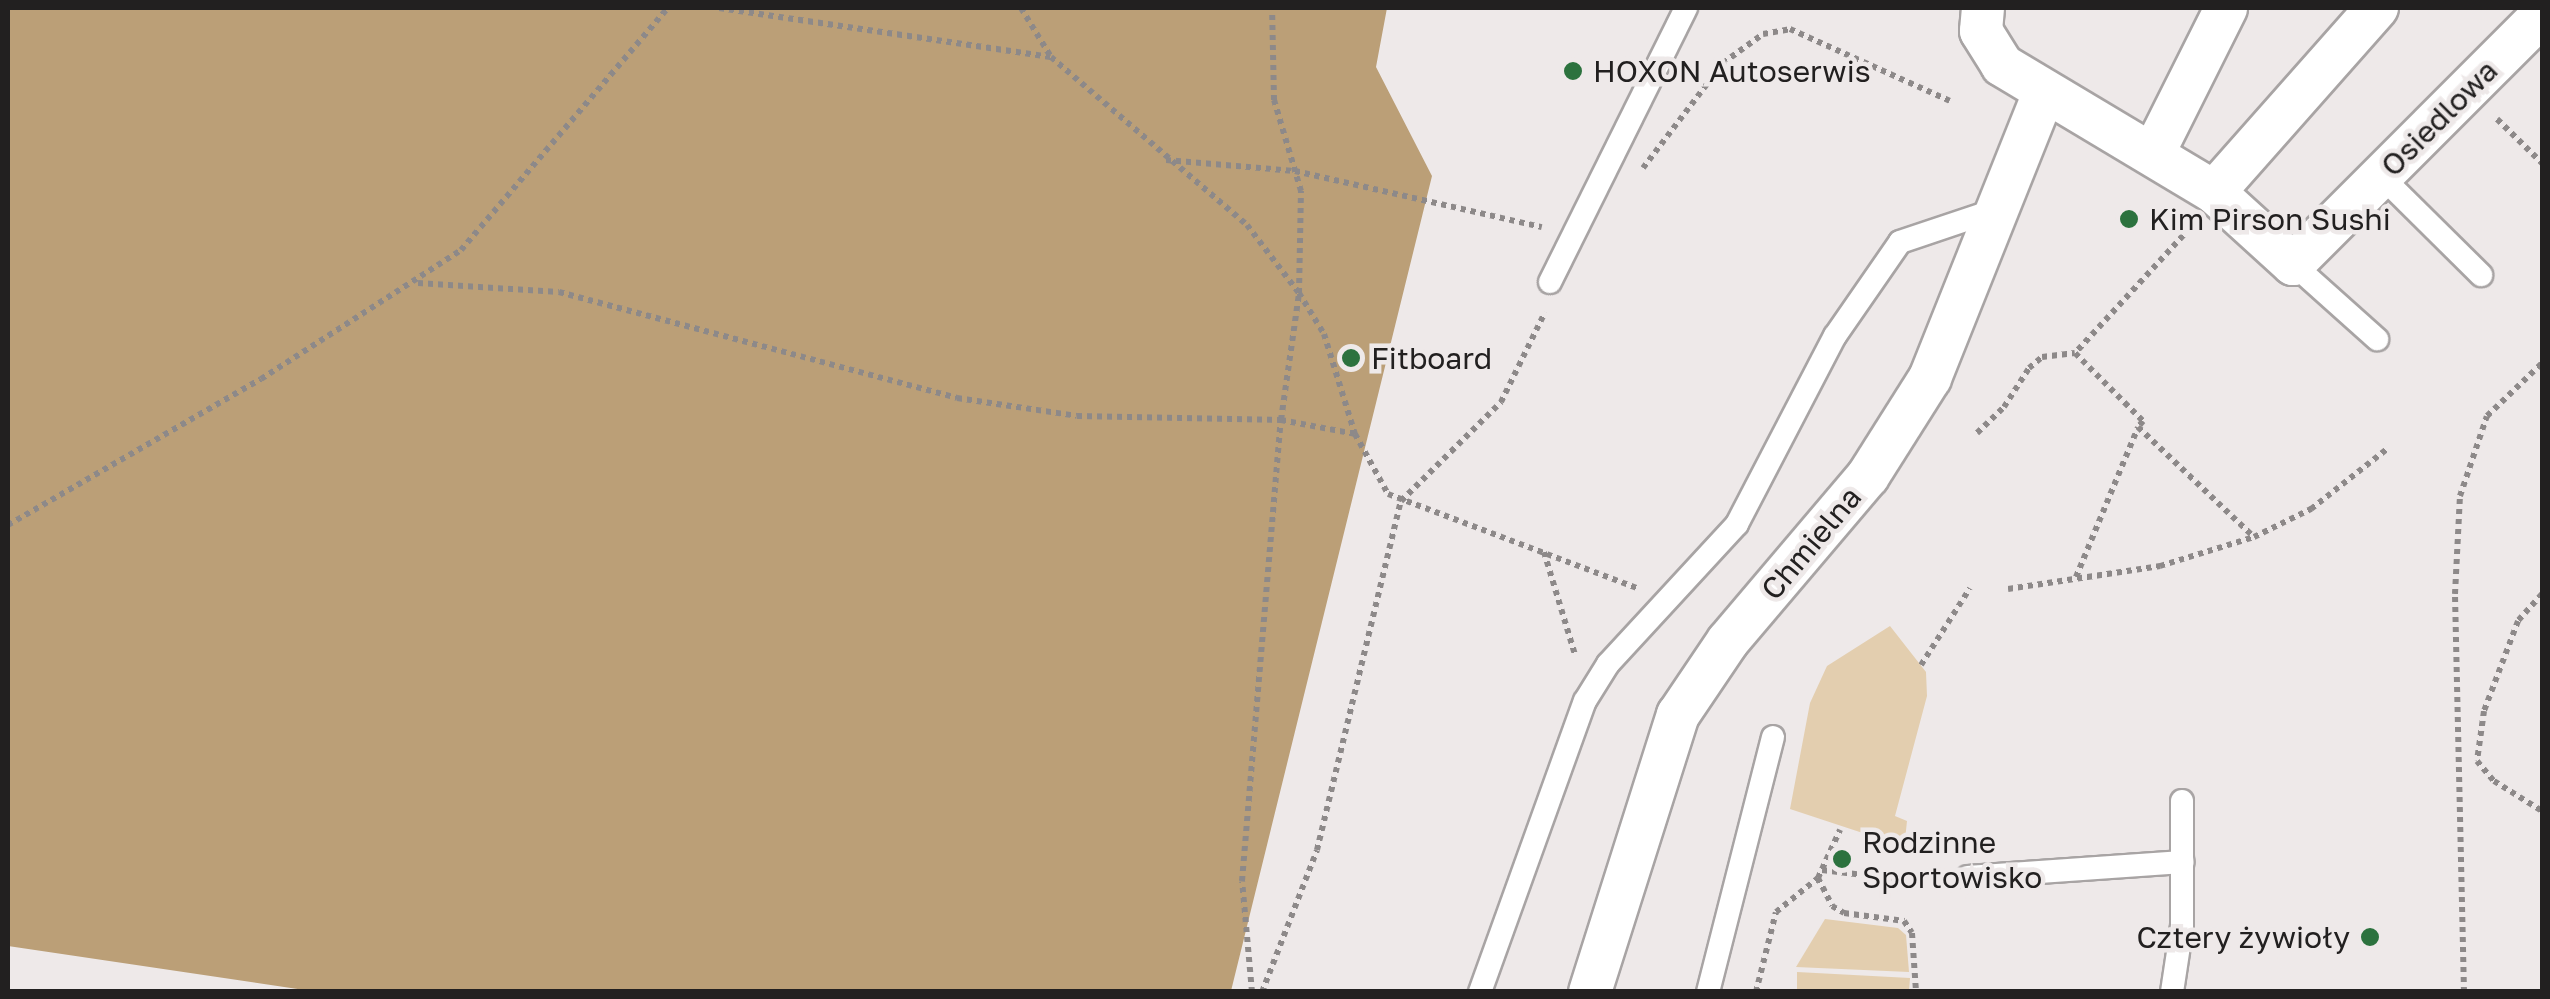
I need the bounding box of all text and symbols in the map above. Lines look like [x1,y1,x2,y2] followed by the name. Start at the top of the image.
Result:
[2373,52,2505,184] street label: Osiedlowa
[1593,53,1871,89] place label: HOXON Autoserwis
[1562,60,1584,82] marker: HOXON Autoserwis
[2149,201,2391,237] place label: Kim Pirson Sushi
[2118,208,2140,230] marker: Kim Pirson Sushi
[1371,340,1492,376] place label: Fitboard
[1340,347,1362,369] marker: Fitboard
[1754,479,1868,607] street label: Chmielna
[1862,824,2042,894] place label: Rodzinne Sportowisko
[1831,848,1853,870] marker: Rodzinne Sportowisko
[2136,919,2350,955] place label: Cztery żywioły
[2359,926,2381,948] marker: Cztery żywioły

